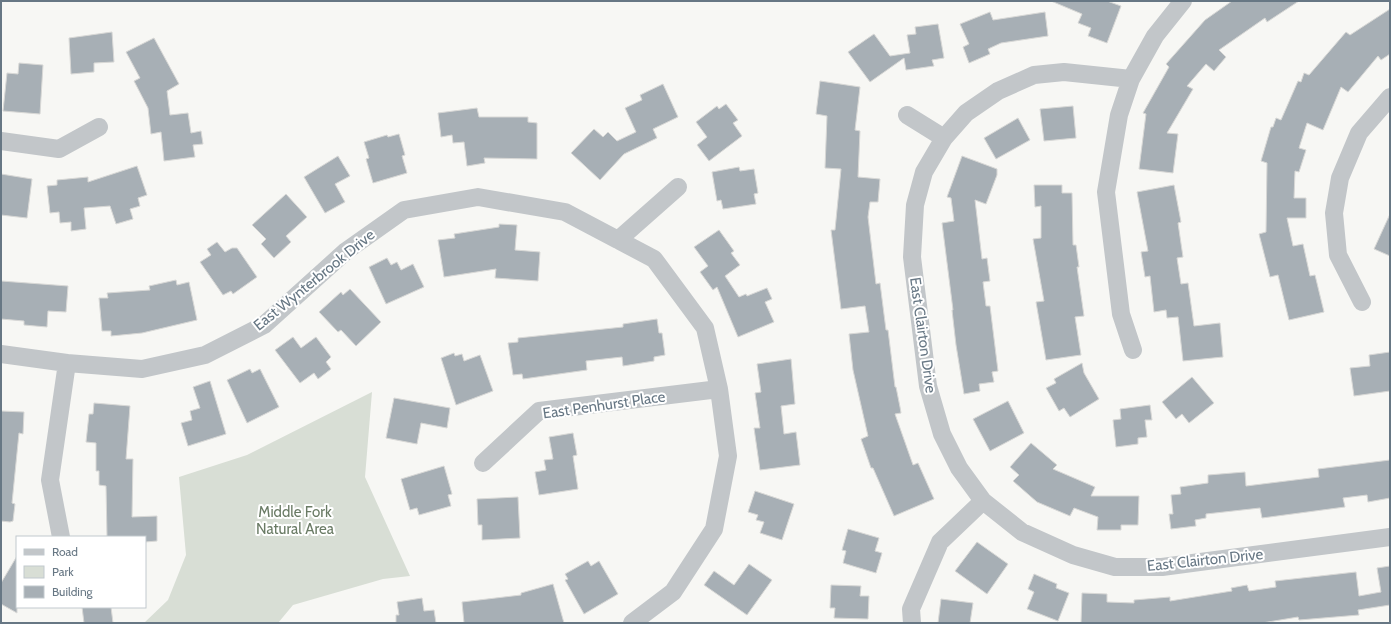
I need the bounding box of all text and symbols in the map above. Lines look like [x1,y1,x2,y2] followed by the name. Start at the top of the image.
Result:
[250,225,378,334] street label: East Wynterbrook Drive
[906,276,940,394] street label: East Clairton Drive
[542,387,667,423] street label: East Penhurst Place
[256,503,335,538] park label: Middle Fork Natural Area
[16,536,146,608] legend
[52,544,78,559] text: Road
[1146,545,1264,575] street label: East Clairton Drive
[52,564,74,579] text: Park
[52,584,94,599] text: Building

